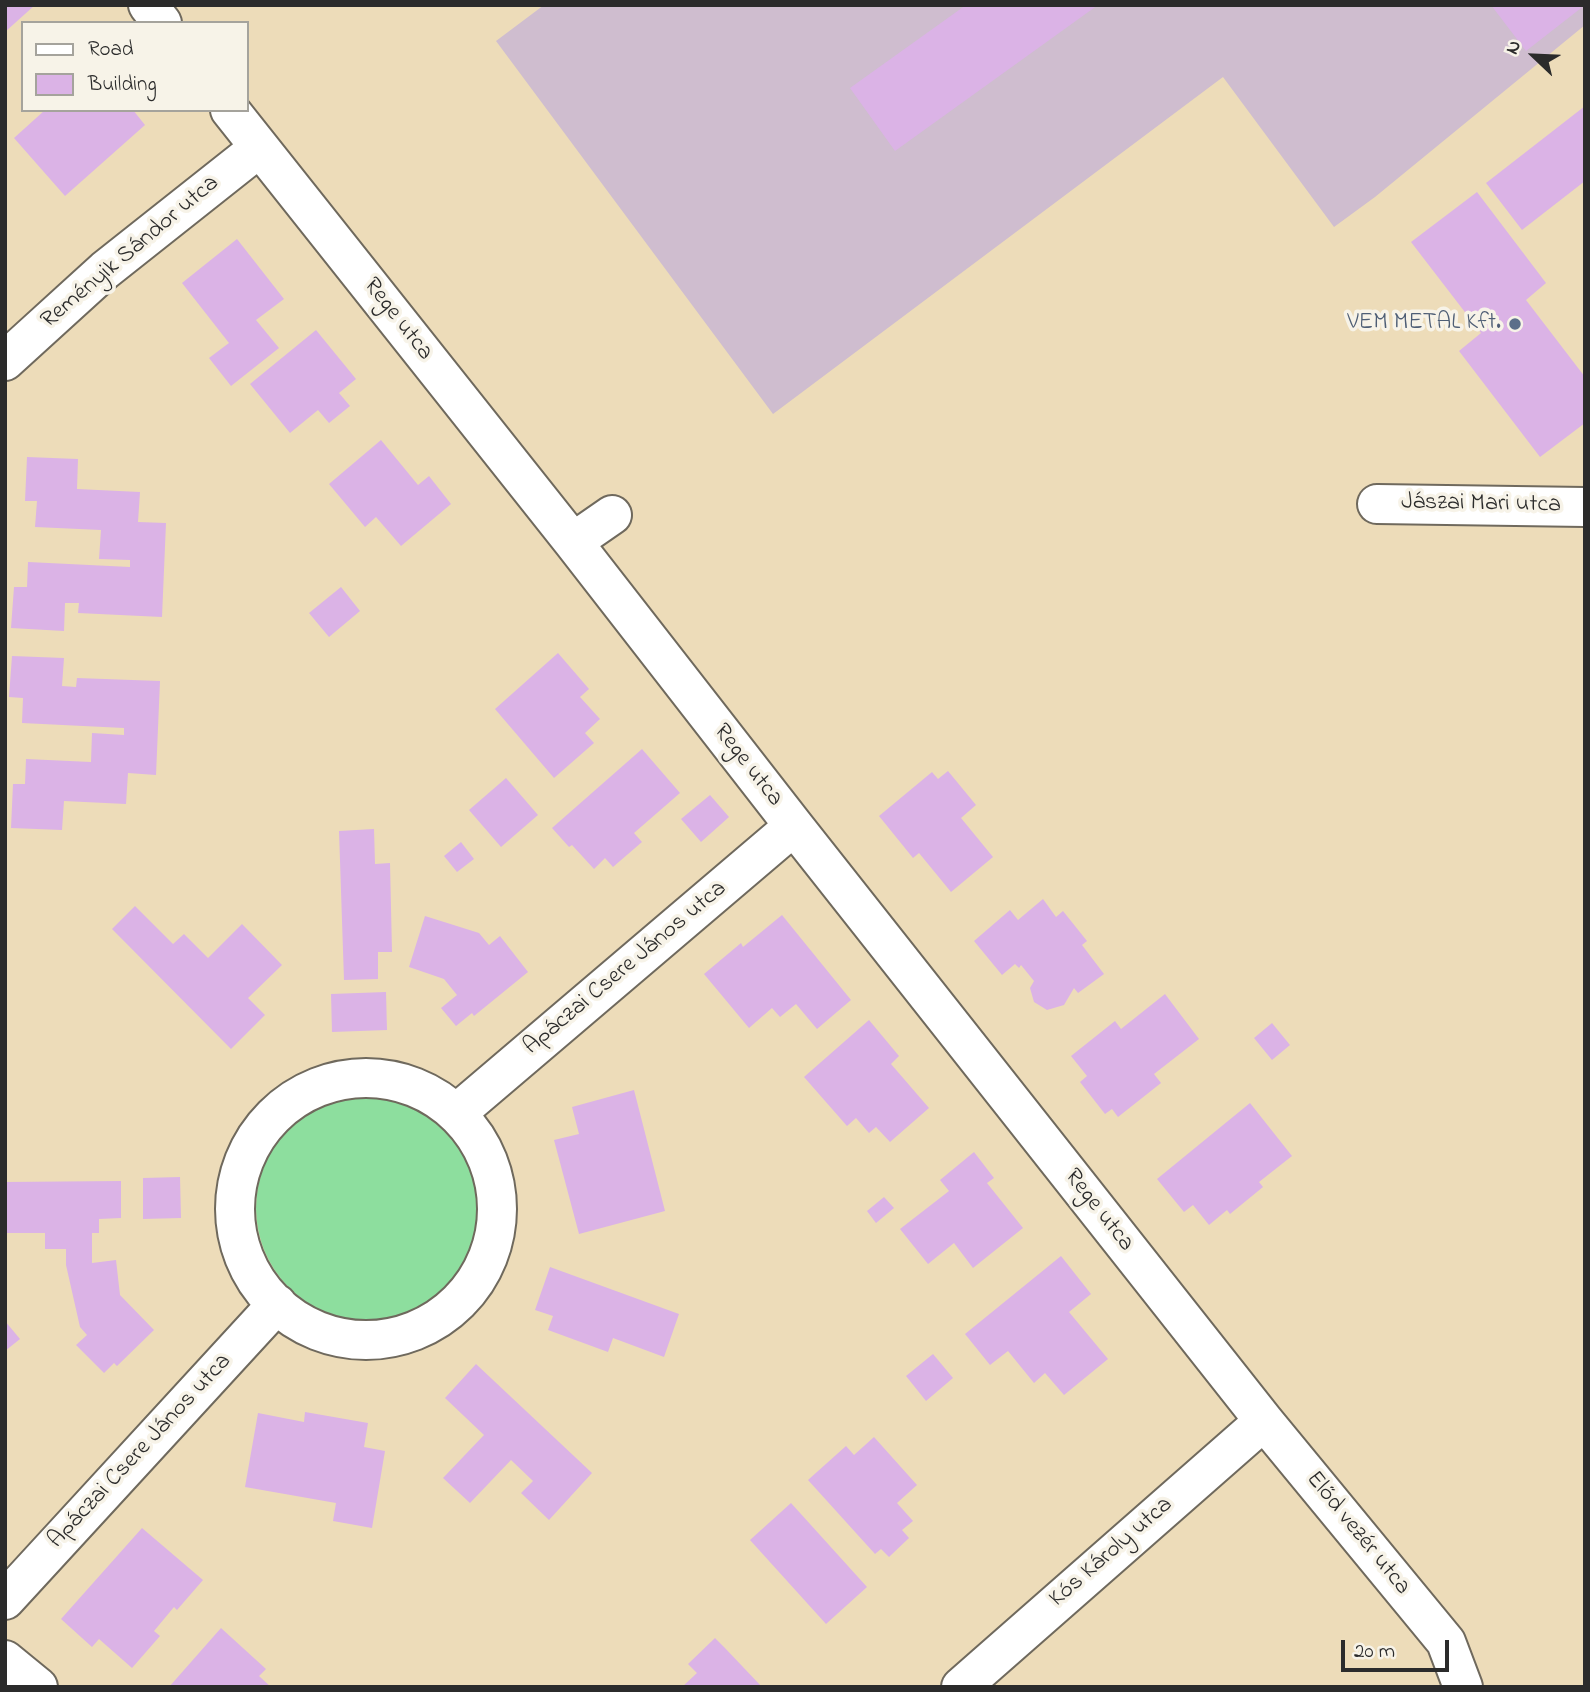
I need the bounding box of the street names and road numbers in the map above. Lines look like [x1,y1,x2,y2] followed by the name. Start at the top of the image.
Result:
[36,170,226,336] street label: Reményik Sándor utca
[356,273,438,367] street label: Rege utca
[1401,489,1561,521] street label: Jászai Mari utca
[706,719,788,813] street label: Rege utca
[519,876,733,1062] street label: Apáczai Csere János utca
[1057,1164,1139,1258] street label: Rege utca
[43,1349,239,1555] street label: Apáczai Csere János utca
[1298,1466,1416,1602] street label: Előd vezér utca
[1044,1492,1180,1614] street label: Kós Károly utca

